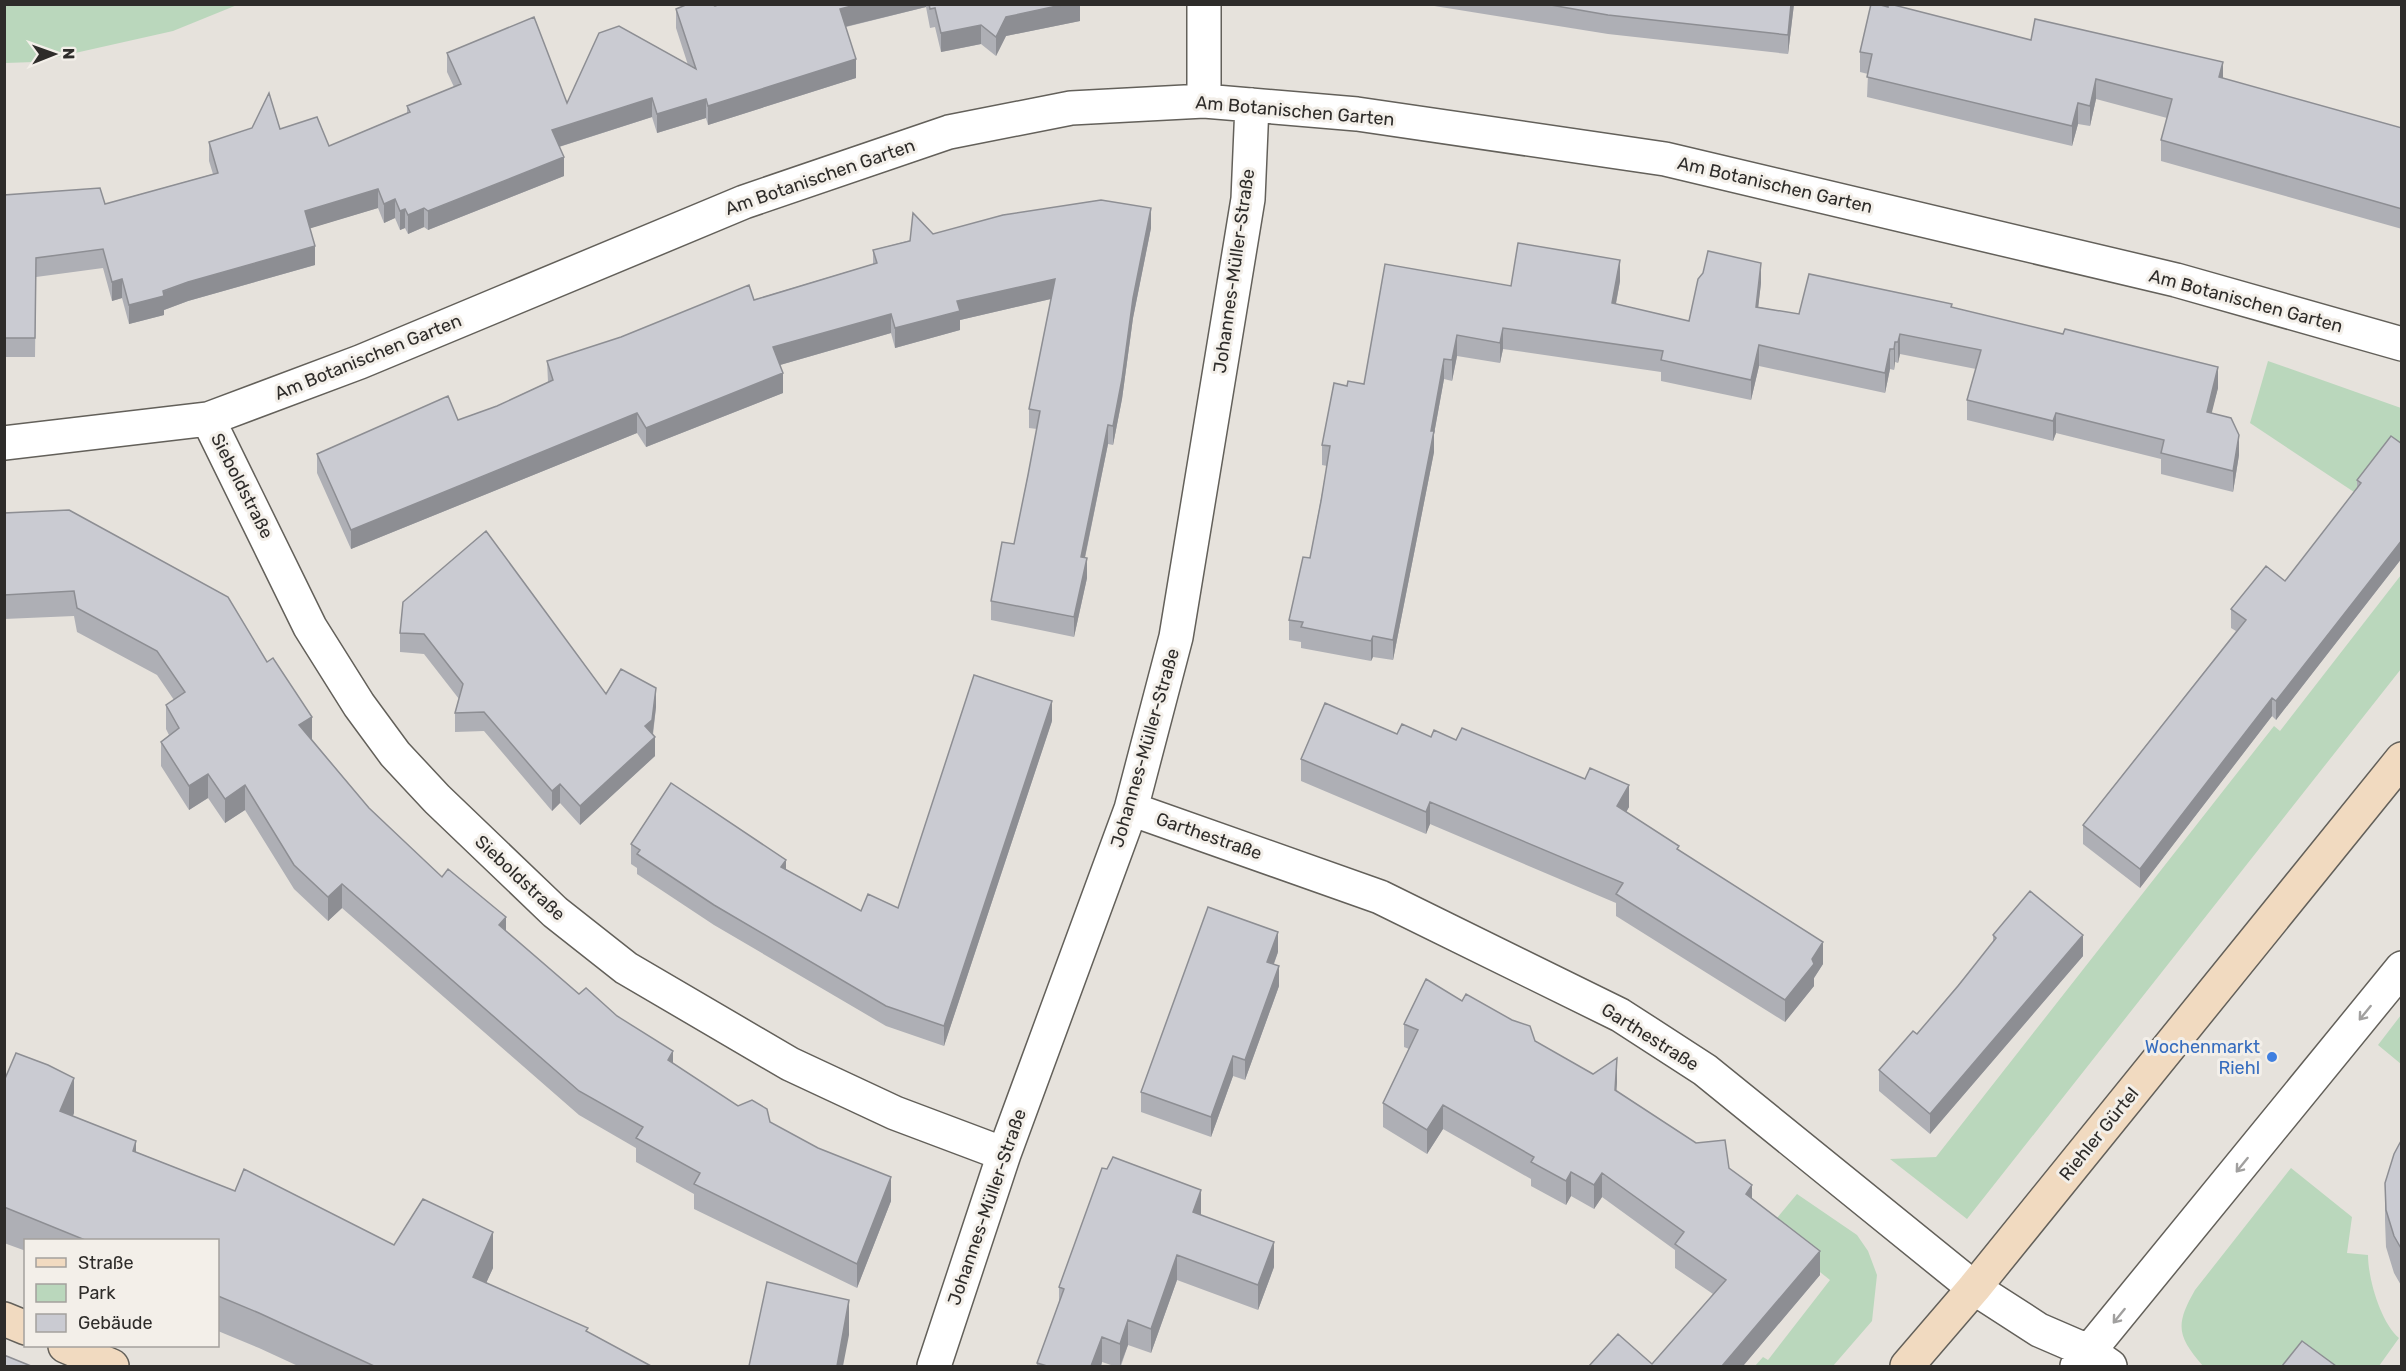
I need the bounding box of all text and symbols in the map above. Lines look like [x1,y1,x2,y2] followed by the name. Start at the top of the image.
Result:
[24,24,84,84] north arrow
[59,48,78,60] text: N
[1195,91,1395,131] street label: Am Botanischen Garten
[722,134,918,220] street label: Am Botanischen Garten
[1675,152,1875,218] street label: Am Botanischen Garten
[1209,167,1259,375] street label: Johannes-Müller-Straße
[2147,265,2345,337] street label: Am Botanischen Garten
[271,309,465,405] street label: Am Botanischen Garten
[206,430,278,542] street label: Sieboldstraße
[1106,646,1184,850] street label: Johannes-Müller-Straße
[1153,808,1265,864] street label: Garthestraße
[470,831,570,925] street label: Sieboldstraße
[1597,998,1703,1076] street label: Garthestraße
[2359,1005,2372,1021] one-way arrow
[2145,1036,2260,1079] place label: Wochenmarkt Riehl
[2265,1050,2279,1064] marker: Wochenmarkt Riehl
[2055,1083,2143,1185] street label: Riehler Gürtel
[943,1106,1031,1308] street label: Johannes-Müller-Straße
[2236,1157,2249,1173] one-way arrow
[24,1239,219,1347] legend
[78,1252,134,1274] text: Straße
[78,1282,116,1304] text: Park
[2113,1308,2126,1324] one-way arrow
[78,1312,153,1334] text: Gebäude

